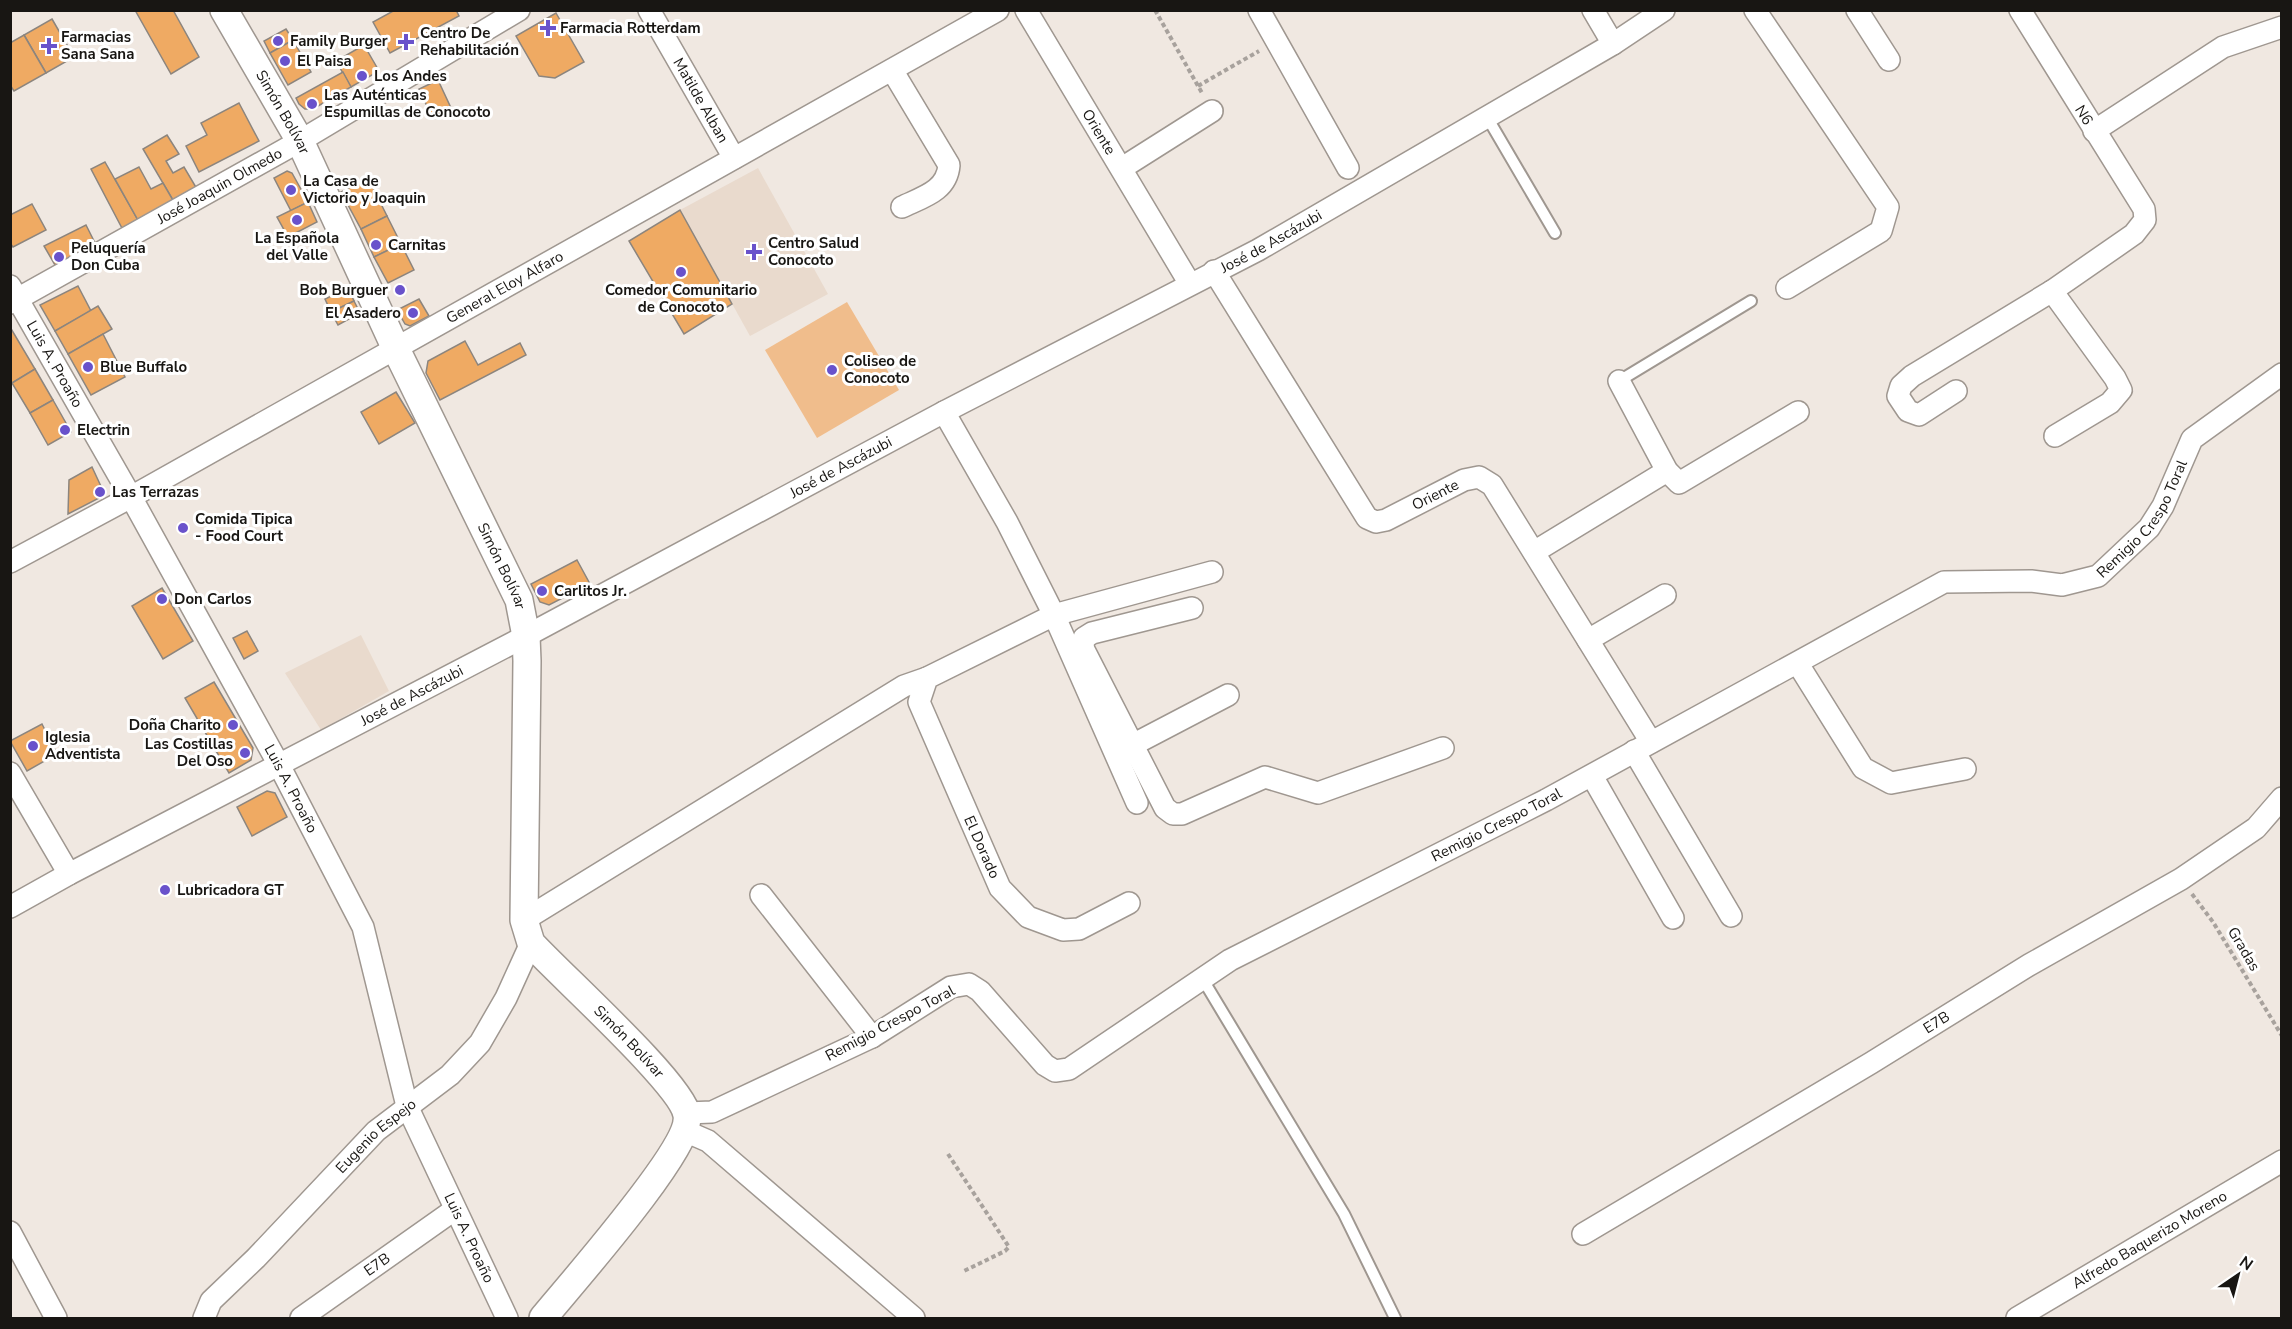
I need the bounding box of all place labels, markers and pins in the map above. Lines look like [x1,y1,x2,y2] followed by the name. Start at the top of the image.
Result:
[560,18,701,38] place label: Farmacia Rotterdam
[541,21,555,35] marker: Farmacia Rotterdam
[420,23,519,60] place label: Centro De Rehabilitación
[61,27,134,64] place label: Farmacias Sana Sana
[290,31,388,51] place label: Family Burger
[397,33,415,51] marker: Centro De Rehabilitación
[271,34,285,48] marker: Family Burger
[42,39,56,53] marker: Farmacias Sana Sana
[297,51,352,71] place label: El Paisa
[278,54,292,68] marker: El Paisa
[374,66,447,86] place label: Los Andes
[355,69,369,83] marker: Los Andes
[324,85,491,122] place label: Las Auténticas Espumillas de Conocoto
[305,97,319,111] marker: Las Auténticas Espumillas de Conocoto
[302,171,426,208] place label: La Casa de Victorio y Joaquin
[284,183,298,197] marker: La Casa de Victorio y Joaquin
[290,213,304,227] marker: La Española del Valle
[255,228,339,265] place label: La Española del Valle
[768,233,859,270] place label: Centro Salud Conocoto
[388,235,446,255] place label: Carnitas
[71,238,146,275] place label: Peluquería Don Cuba
[369,238,383,252] marker: Carnitas
[745,243,763,261] marker: Centro Salud Conocoto
[52,250,66,264] marker: Peluquería Don Cuba
[674,265,688,279] marker: Comedor Comunitario de Conocoto
[299,280,388,300] place label: Bob Burguer
[605,280,757,317] place label: Comedor Comunitario de Conocoto
[393,283,407,297] marker: Bob Burguer
[325,303,401,323] place label: El Asadero
[406,306,420,320] marker: El Asadero
[844,351,916,388] place label: Coliseo de Conocoto
[100,357,187,377] place label: Blue Buffalo
[81,360,95,374] marker: Blue Buffalo
[825,363,839,377] marker: Coliseo de Conocoto
[77,420,130,440] place label: Electrin
[58,423,72,437] marker: Electrin
[112,482,199,502] place label: Las Terrazas
[93,485,107,499] marker: Las Terrazas
[195,509,293,546] place label: Comida Tipica - Food Court
[176,521,190,535] marker: Comida Tipica - Food Court
[554,581,627,601] place label: Carlitos Jr.
[535,584,549,598] marker: Carlitos Jr.
[174,589,252,609] place label: Don Carlos
[155,592,169,606] marker: Don Carlos
[129,715,221,735] place label: Doña Charito
[226,718,240,732] marker: Doña Charito
[45,727,121,764] place label: Iglesia Adventista
[145,734,233,771] place label: Las Costillas Del Oso
[26,739,40,753] marker: Iglesia Adventista
[238,746,252,760] marker: Las Costillas Del Oso
[177,880,284,900] place label: Lubricadora GT
[158,883,172,897] marker: Lubricadora GT

